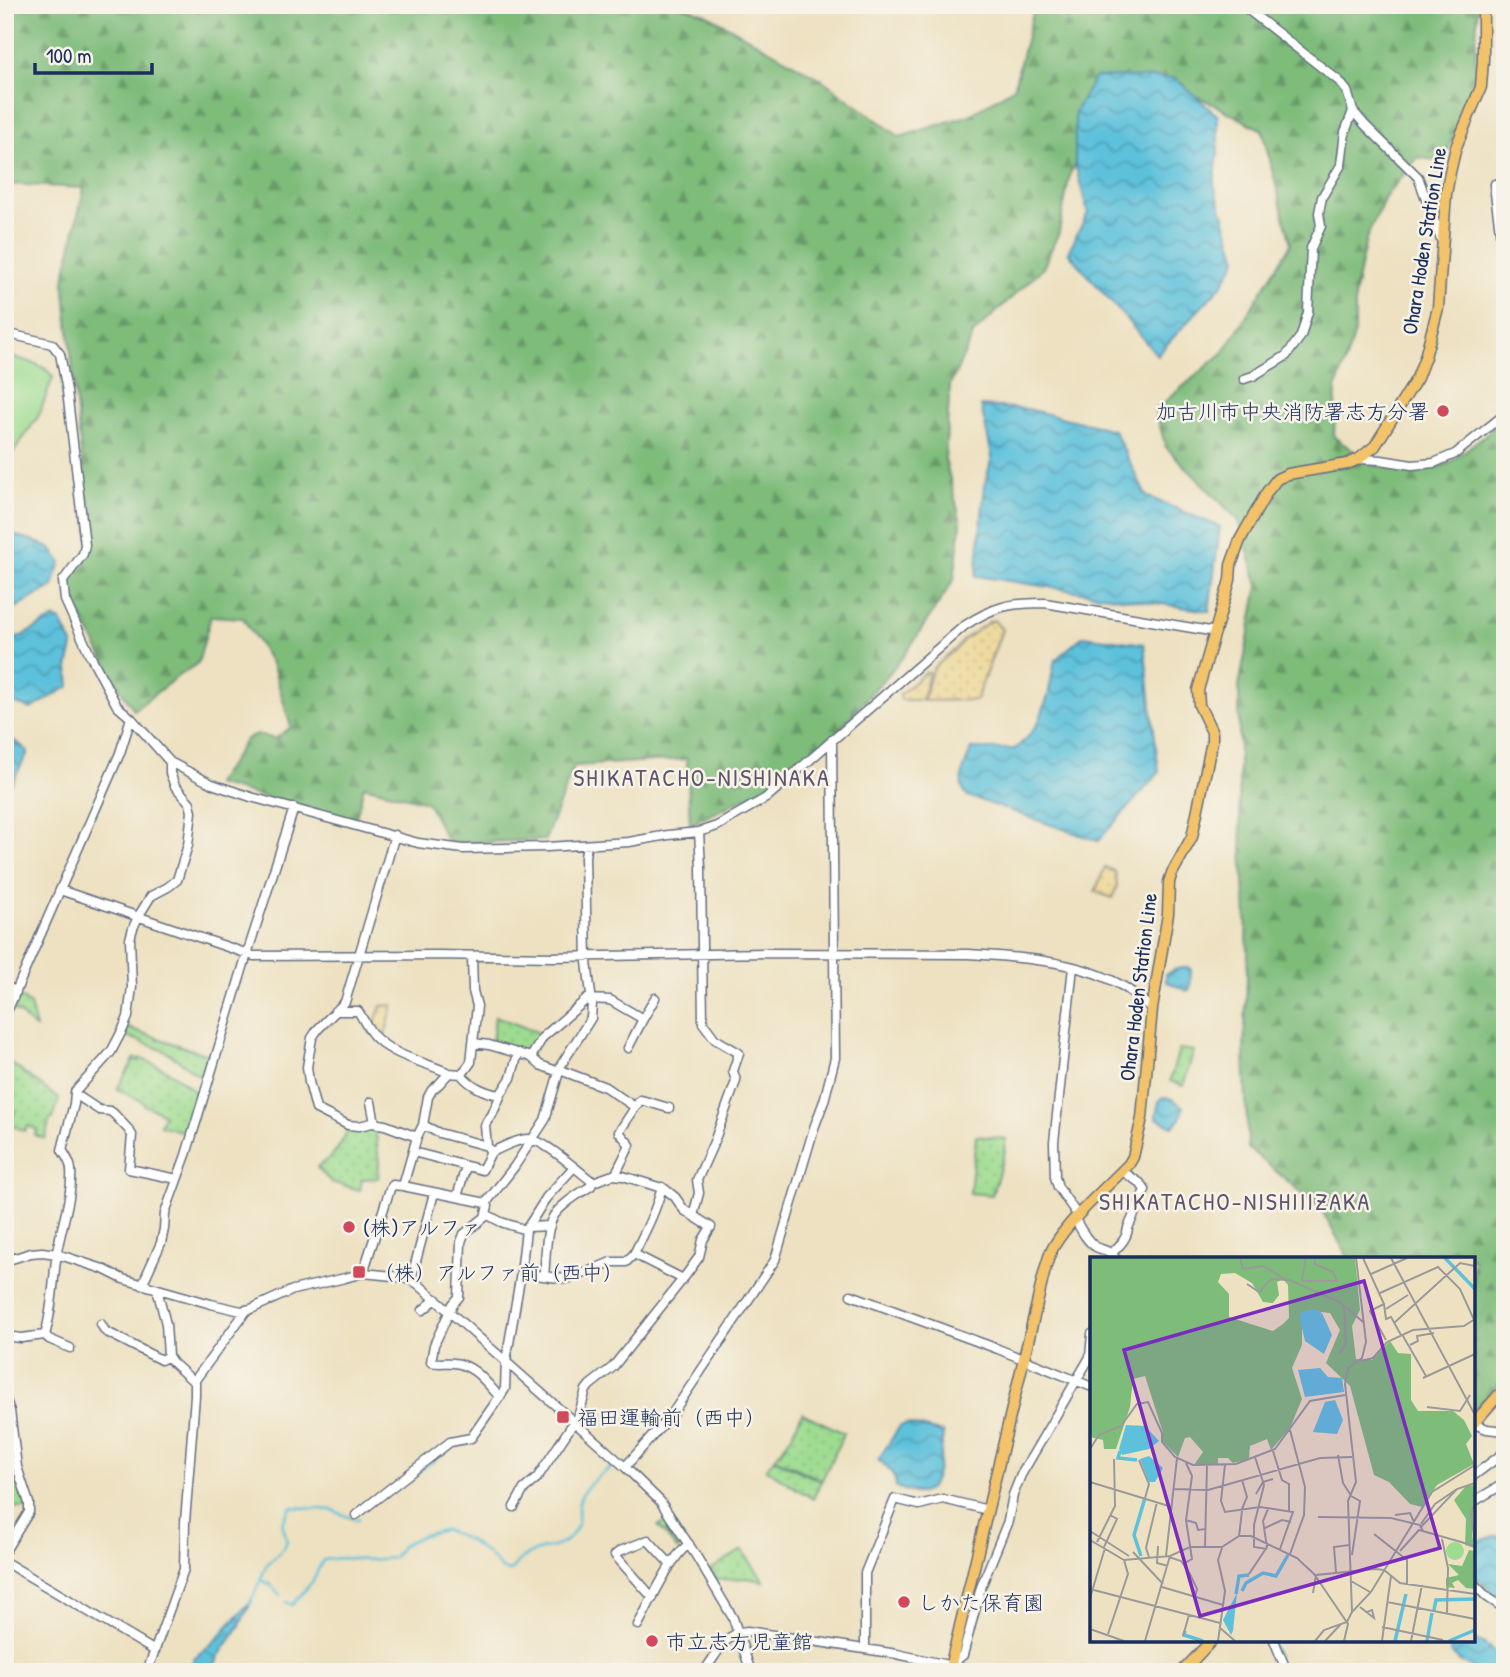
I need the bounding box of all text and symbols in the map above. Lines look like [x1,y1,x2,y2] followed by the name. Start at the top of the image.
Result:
[35,32,152,76] scale bar
[46,41,92,70] text: 100 m
[1395,145,1453,337] street label: Ohara Hoden Station Line
[1156,397,1429,426] place label: 加古川市中央消防署志方分署
[1435,403,1451,419] marker: 加古川市中央消防署志方分署
[573,761,831,793] district label: SHIKATACHO-NISHINAKA
[1112,891,1164,1083] street label: Ohara Hoden Station Line
[1099,1185,1371,1217] district label: SHIKATACHO-NISHIIIZAKA
[363,1213,481,1242] place label: (株)アルファ
[341,1219,357,1235] marker: (株)アルファ
[1090,1257,1475,1642] inset map
[373,1258,624,1287] place label: （株）アルファ前（西中）
[351,1264,367,1280] marker: （株）アルファ前（西中）
[577,1403,766,1432] place label: 福田運輸前（西中）
[555,1409,571,1425] marker: 福田運輸前（西中）
[918,1588,1044,1617] place label: しかた保育園
[896,1594,912,1610] marker: しかた保育園
[666,1627,813,1656] place label: 市立志方児童館
[644,1633,660,1649] marker: 市立志方児童館

